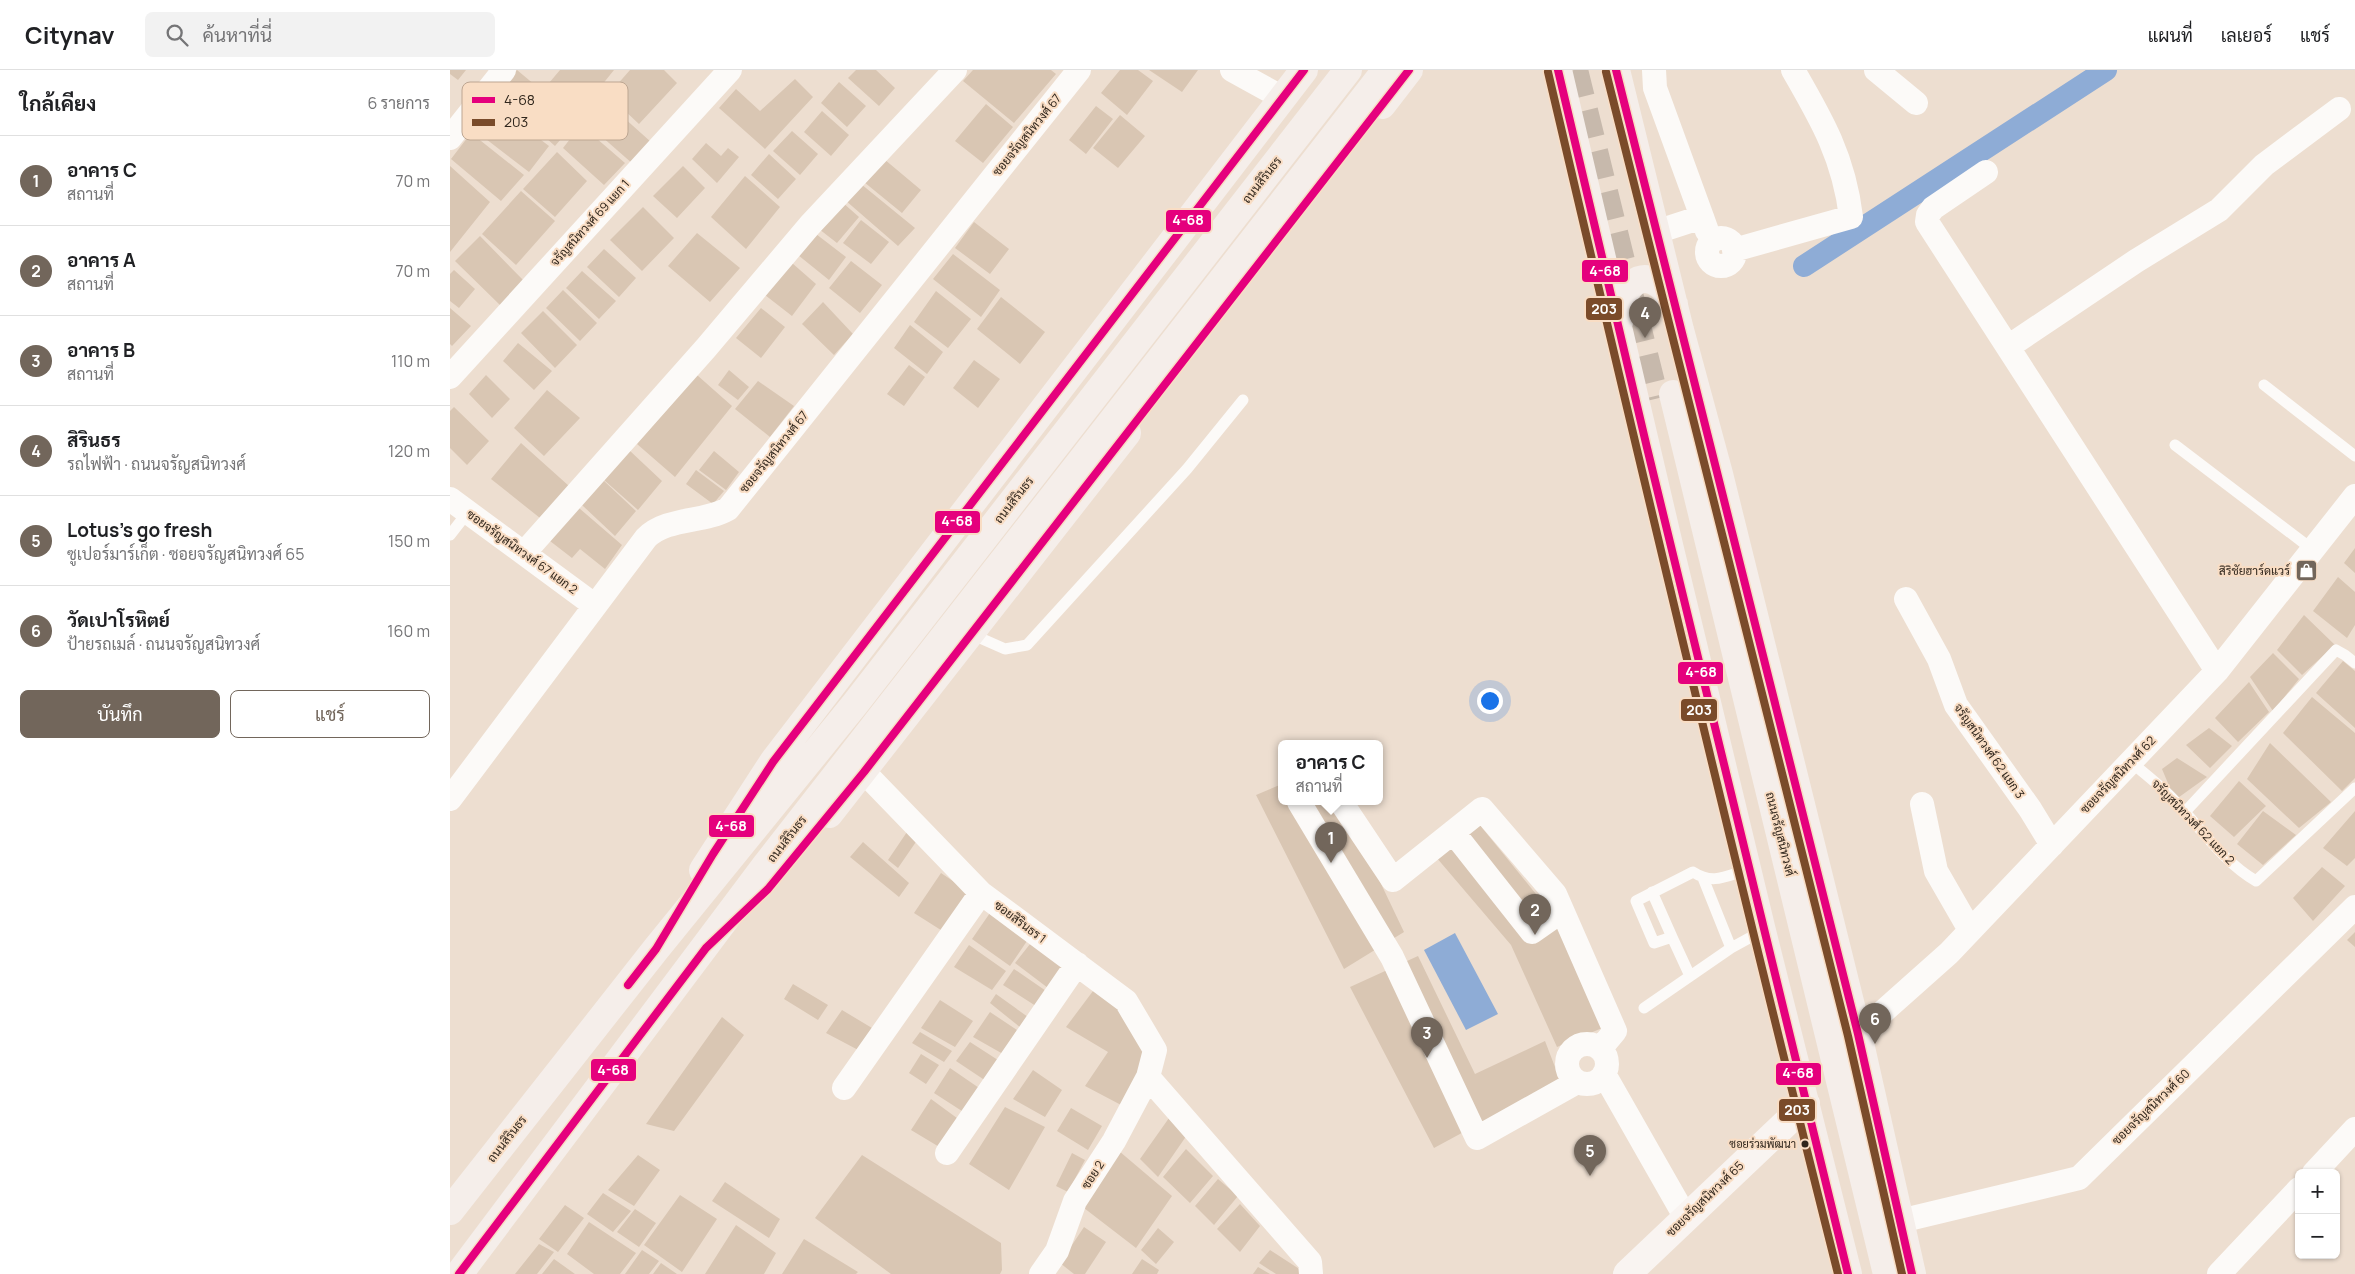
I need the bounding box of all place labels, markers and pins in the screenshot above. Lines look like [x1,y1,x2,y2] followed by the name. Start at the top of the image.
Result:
[1629,297,1661,338] pin: 4
[2294,559,2318,583] shop icon: สิริชัยฮาร์ดแวร์
[2219,562,2290,579] place label: สิริชัยฮาร์ดแวร์
[1315,822,1347,863] pin: 1
[1519,894,1551,935] pin: 2
[1859,1003,1891,1044] pin: 6
[1411,1017,1443,1058] pin: 3
[1574,1135,1606,1176] pin: 5
[1729,1136,1796,1151] place label: ซอยร่วมพัฒนา
[1800,1139,1810,1149] marker: ซอยร่วมพัฒนา

